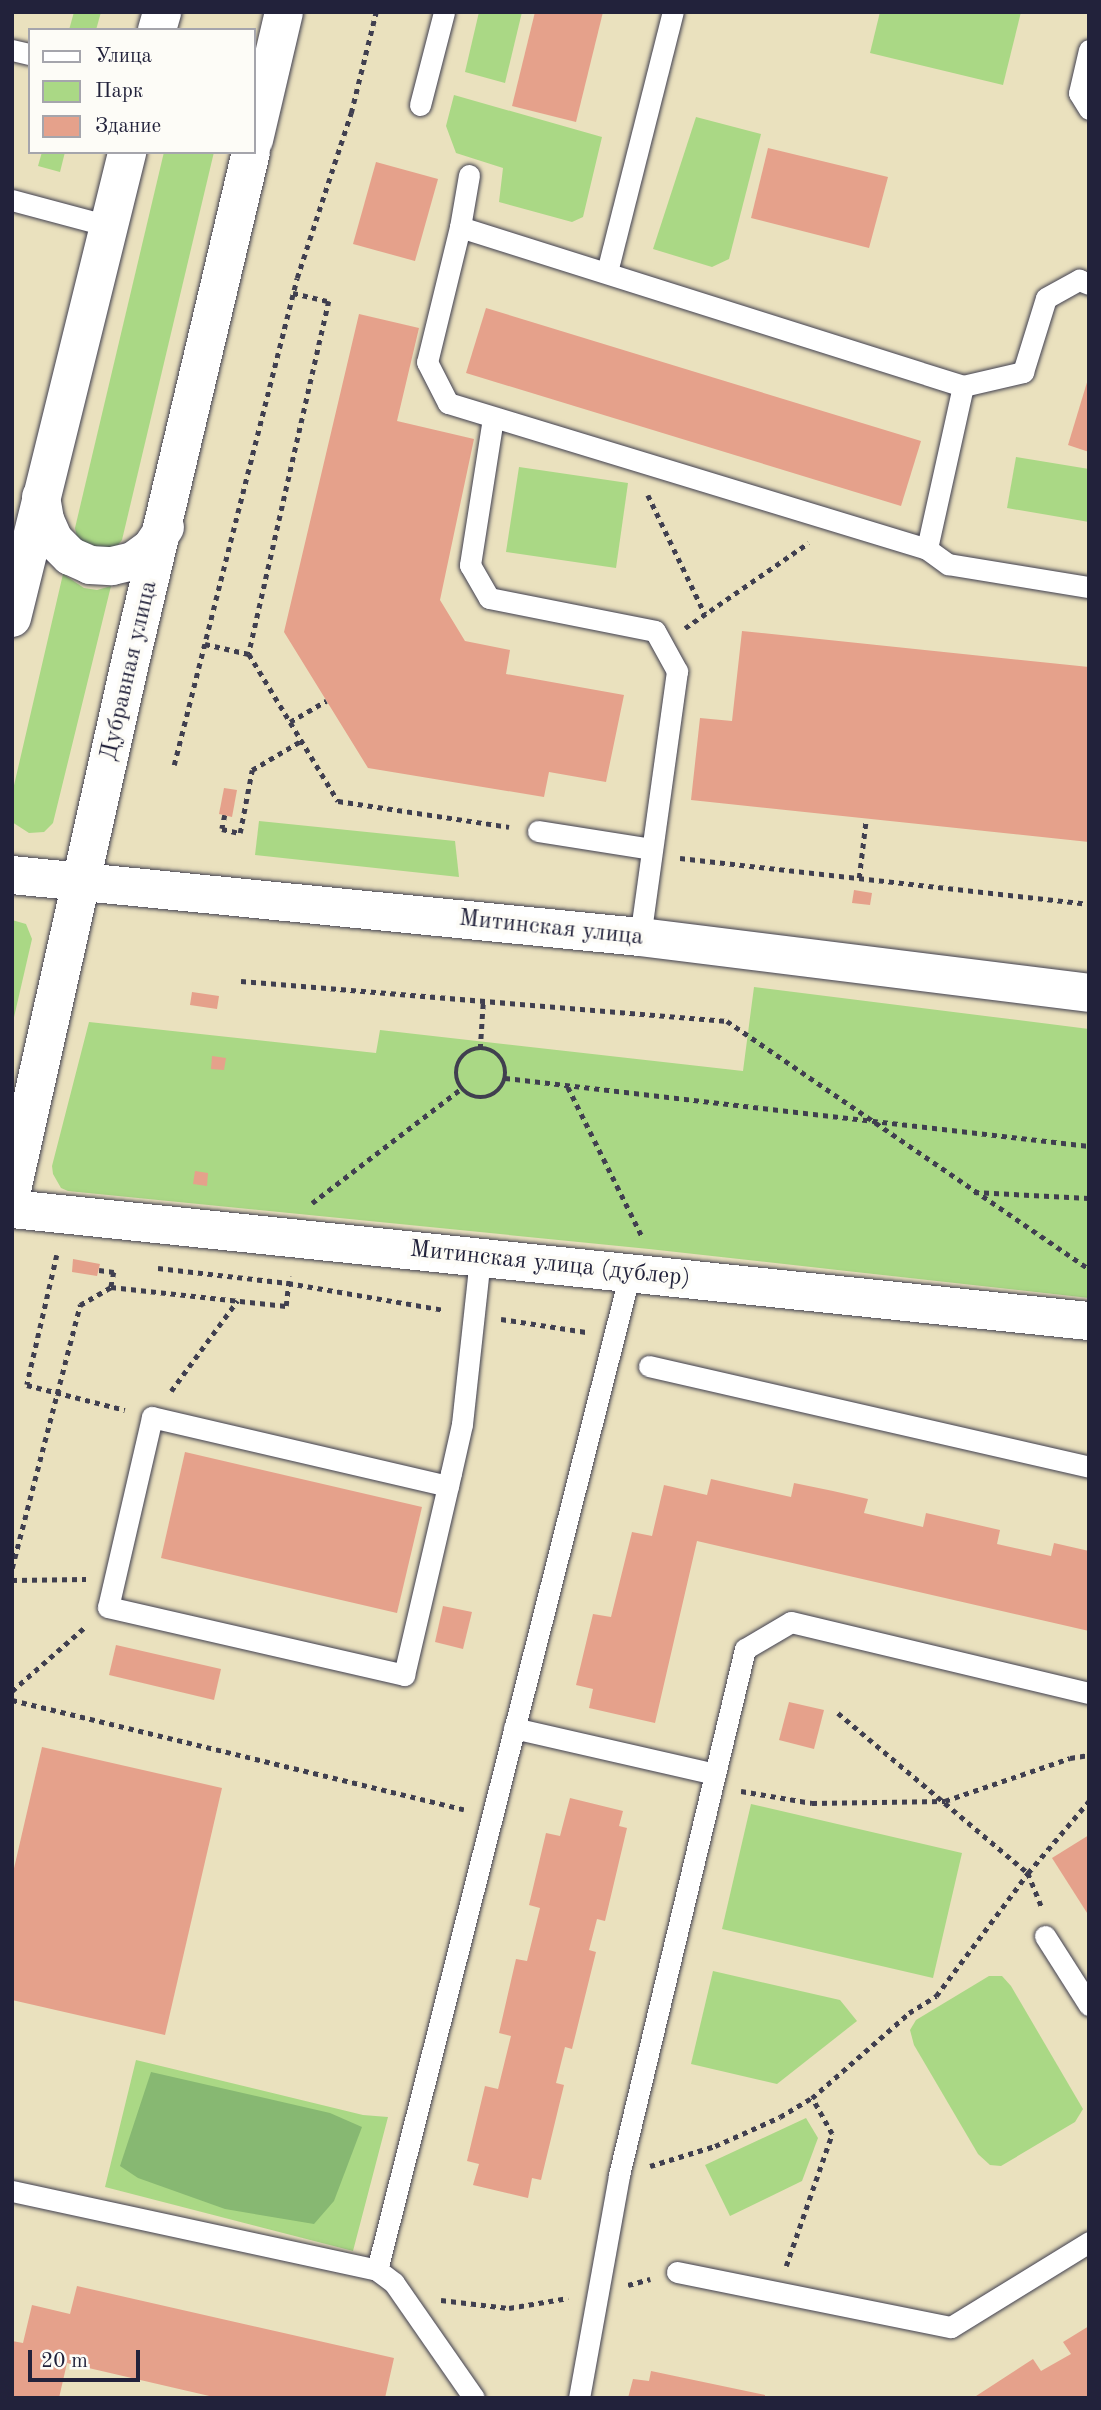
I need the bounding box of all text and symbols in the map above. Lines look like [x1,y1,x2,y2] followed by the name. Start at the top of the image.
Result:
[28,28,256,154] legend
[95,46,152,67] text: Улица
[95,81,143,102] text: Парк
[95,116,161,137] text: Здание
[95,578,165,764] street label: Дубравная улица
[457,905,645,953] street label: Митинская улица
[408,1236,692,1294] street label: Митинская улица (дублер)
[32,2336,144,2380] scale bar
[41,2351,88,2372] text: 20 m

